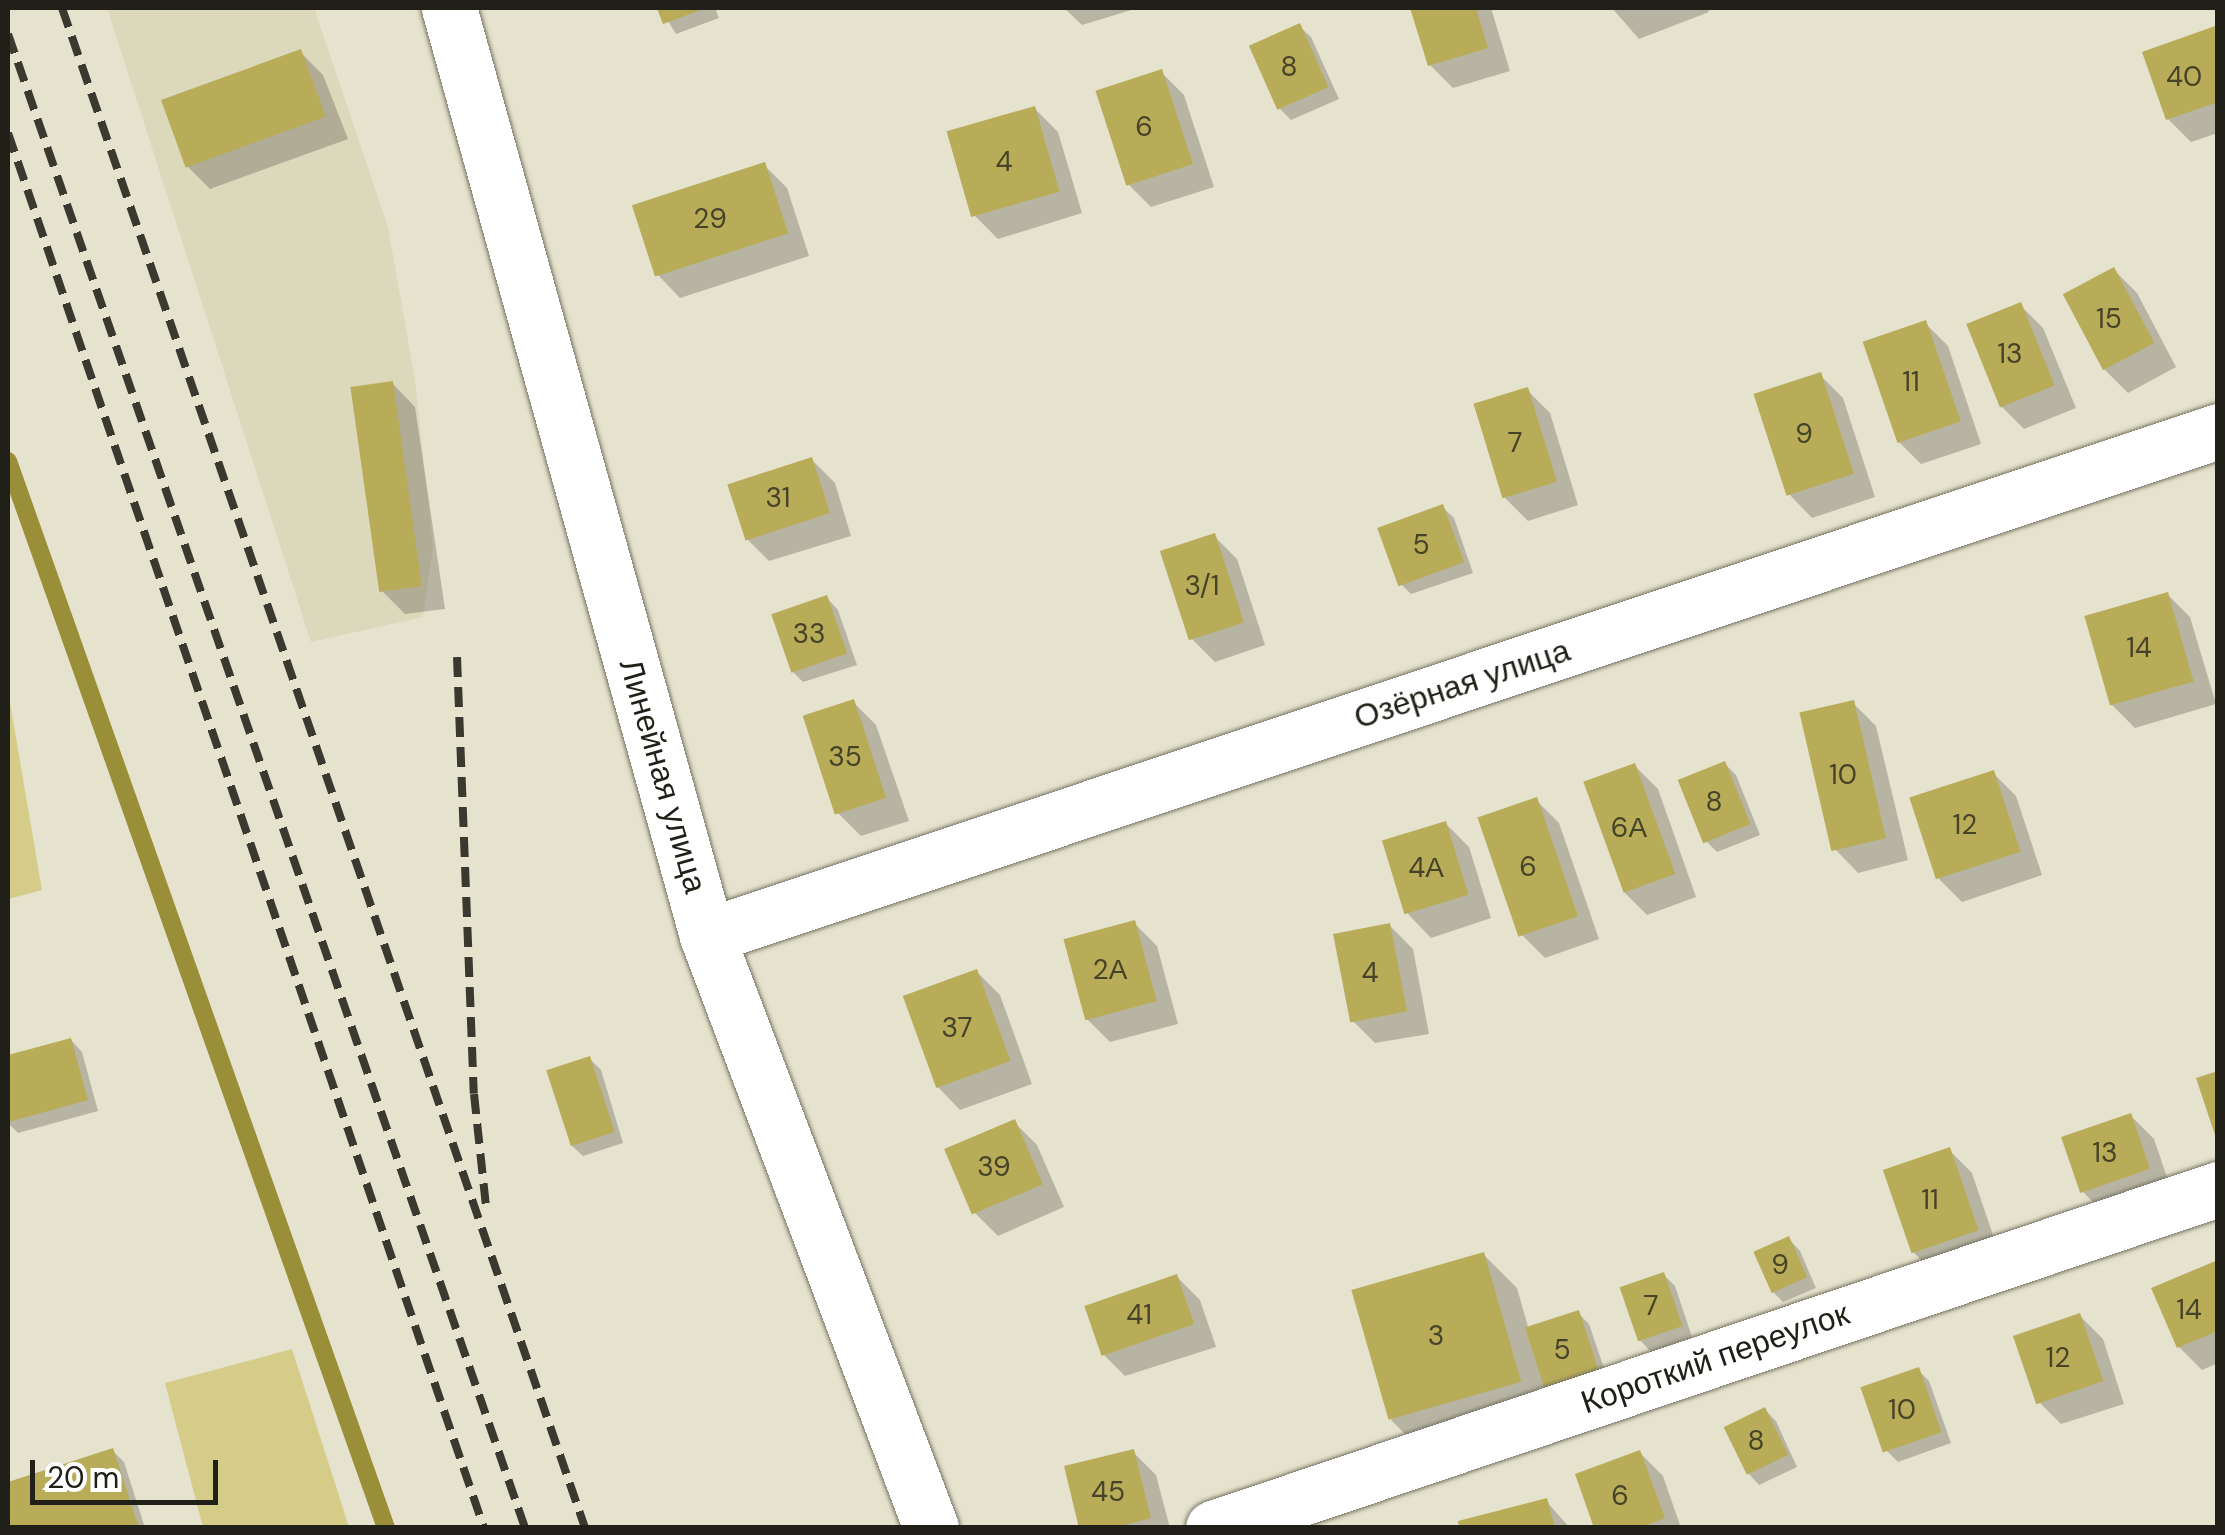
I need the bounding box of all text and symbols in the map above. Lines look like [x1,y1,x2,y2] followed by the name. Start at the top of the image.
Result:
[1280,50,1298,84] house number: 8
[2166,60,2202,94] house number: 40
[1135,110,1153,144] house number: 6
[996,145,1012,179] house number: 4
[693,202,727,236] house number: 29
[2096,302,2122,336] house number: 15
[1997,337,2023,371] house number: 13
[1902,365,1920,399] house number: 11
[1795,417,1813,451] house number: 9
[1508,426,1522,460] house number: 7
[766,481,790,515] house number: 31
[1412,528,1430,562] house number: 5
[1185,569,1219,603] house number: 3/1
[792,617,826,651] house number: 33
[1349,631,1575,737] street label: Озёрная улица
[2126,631,2152,665] house number: 14
[611,655,715,897] street label: Линейная улица
[828,740,862,774] house number: 35
[1829,758,1857,792] house number: 10
[1705,785,1723,819] house number: 8
[1953,808,1977,842] house number: 12
[1611,811,1647,845] house number: 6А
[1519,850,1537,884] house number: 6
[1408,851,1444,885] house number: 4А
[1093,953,1127,987] house number: 2А
[1362,956,1378,990] house number: 4
[941,1011,973,1045] house number: 37
[2092,1136,2118,1170] house number: 13
[977,1150,1011,1184] house number: 39
[1921,1183,1939,1217] house number: 11
[1771,1248,1789,1282] house number: 9
[1644,1289,1658,1323] house number: 7
[2176,1293,2202,1327] house number: 14
[1576,1294,1854,1422] street label: Короткий переулок
[1126,1298,1152,1332] house number: 41
[1428,1319,1444,1353] house number: 3
[1553,1333,1571,1367] house number: 5
[2046,1341,2070,1375] house number: 12
[1888,1393,1916,1427] house number: 10
[1747,1424,1765,1458] house number: 8
[35,1440,222,1502] scale bar
[47,1458,119,1497] text: 20 m
[1091,1475,1125,1509] house number: 45
[1611,1479,1629,1513] house number: 6

